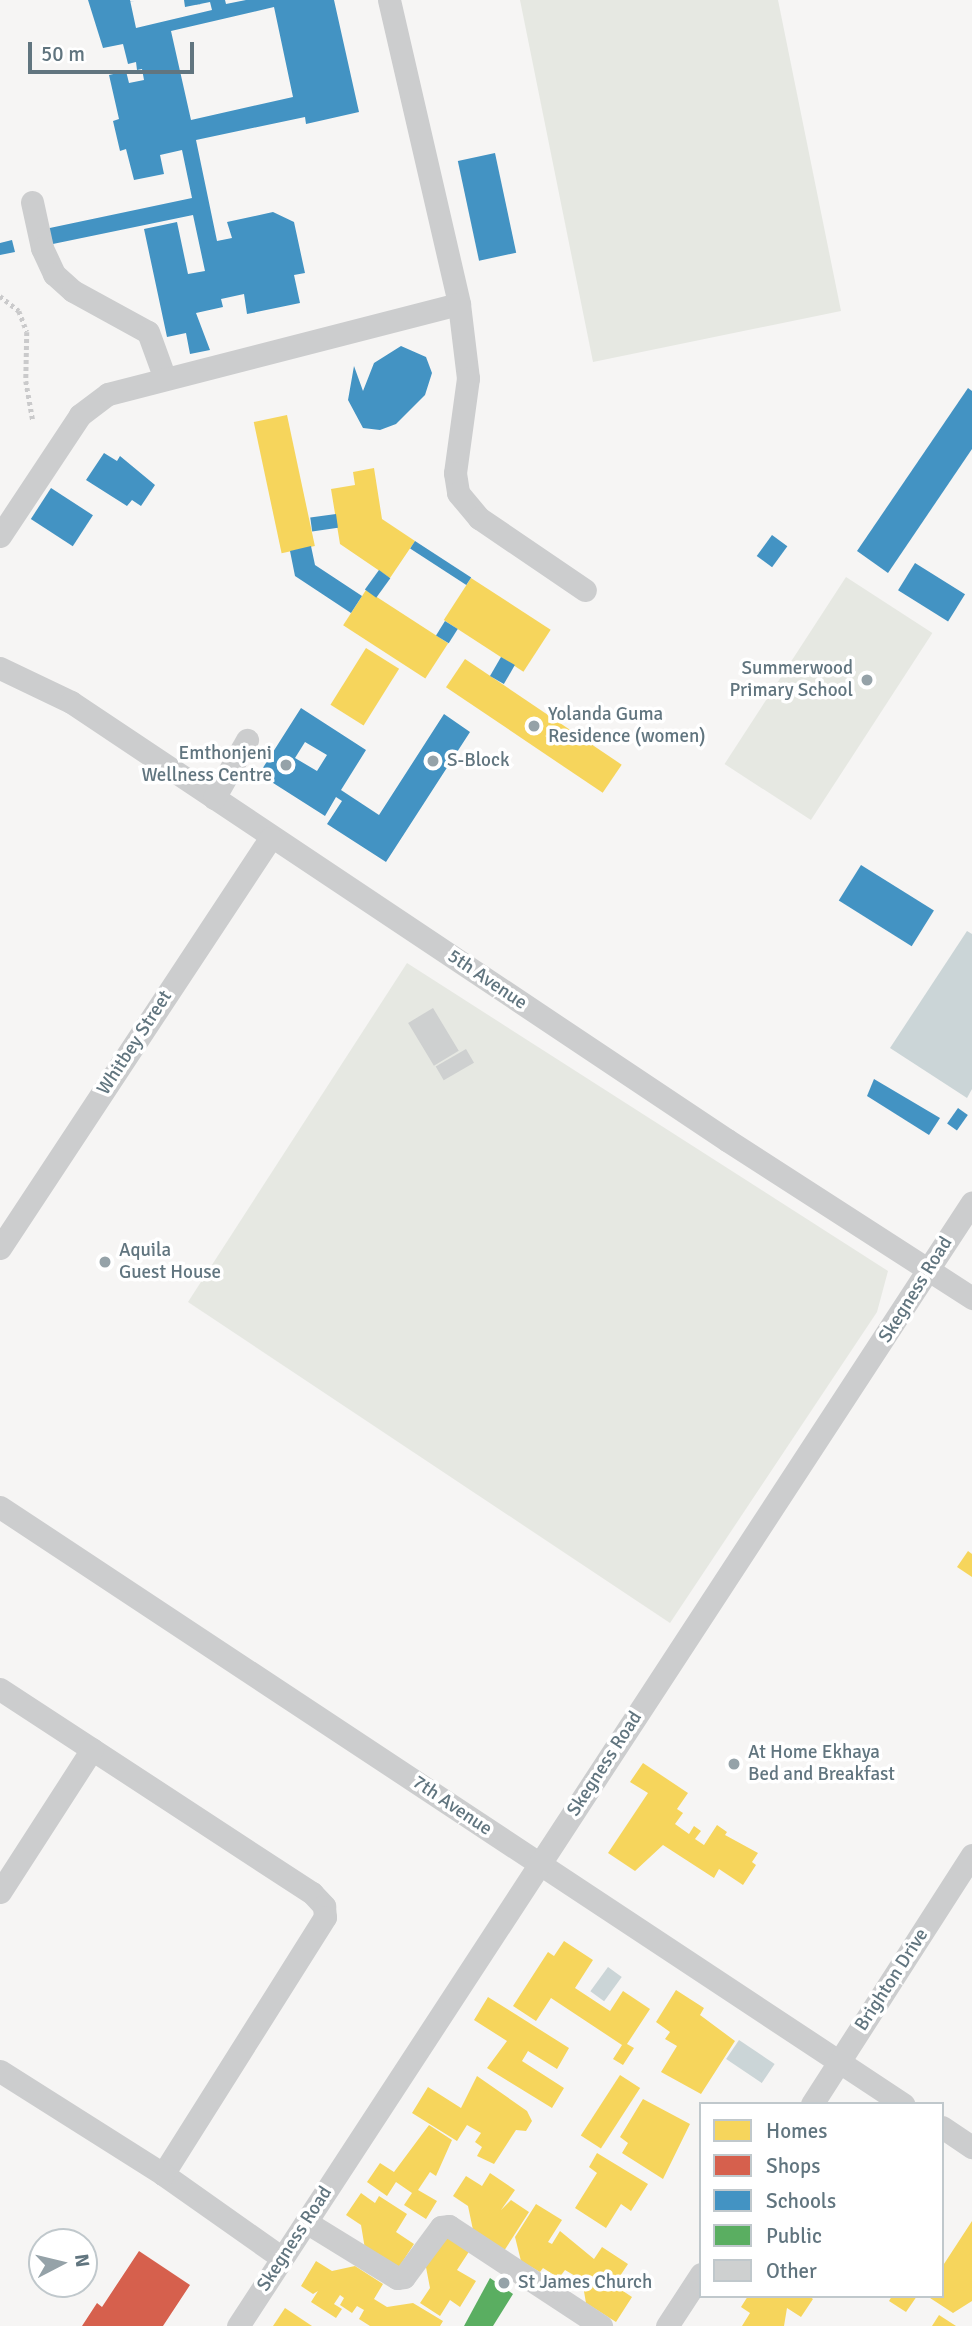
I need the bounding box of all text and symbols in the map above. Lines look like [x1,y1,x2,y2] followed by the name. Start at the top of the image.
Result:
[32,28,198,72] scale bar
[41,41,85,67] text: 50 m
[730,658,853,702] place label: Summerwood Primary School
[859,672,875,688] marker: Summerwood Primary School
[548,704,706,748] place label: Yolanda Guma Residence (women)
[526,718,542,734] marker: Yolanda Guma Residence (women)
[141,743,272,787] place label: Emthonjeni Wellness Centre
[447,750,509,772] place label: S-Block
[425,753,441,769] marker: S-Block
[278,757,294,773] marker: Emthonjeni Wellness Centre
[443,945,531,1015] street label: 5th Avenue
[93,986,177,1100] street label: Whitbey Street
[874,1233,958,1347] street label: Skegness Road
[119,1240,221,1284] place label: Aquila Guest House
[97,1254,113,1270] marker: Aquila Guest House
[563,1707,647,1821] street label: Skegness Road
[748,1742,895,1786] place label: At Home Ekhaya Bed and Breakfast
[726,1756,742,1772] marker: At Home Ekhaya Bed and Breakfast
[408,1771,496,1841] street label: 7th Avenue
[850,1925,934,2035] street label: Brighton Drive
[699,2102,944,2298] legend
[766,2118,828,2144] text: Homes
[766,2153,820,2179] text: Shops
[253,2182,337,2296] street label: Skegness Road
[766,2188,836,2214] text: Schools
[766,2223,822,2249] text: Public
[28,2228,98,2298] north arrow
[69,2253,95,2269] text: N
[766,2258,817,2284] text: Other
[518,2272,652,2294] place label: St James Church
[496,2275,512,2291] marker: St James Church

